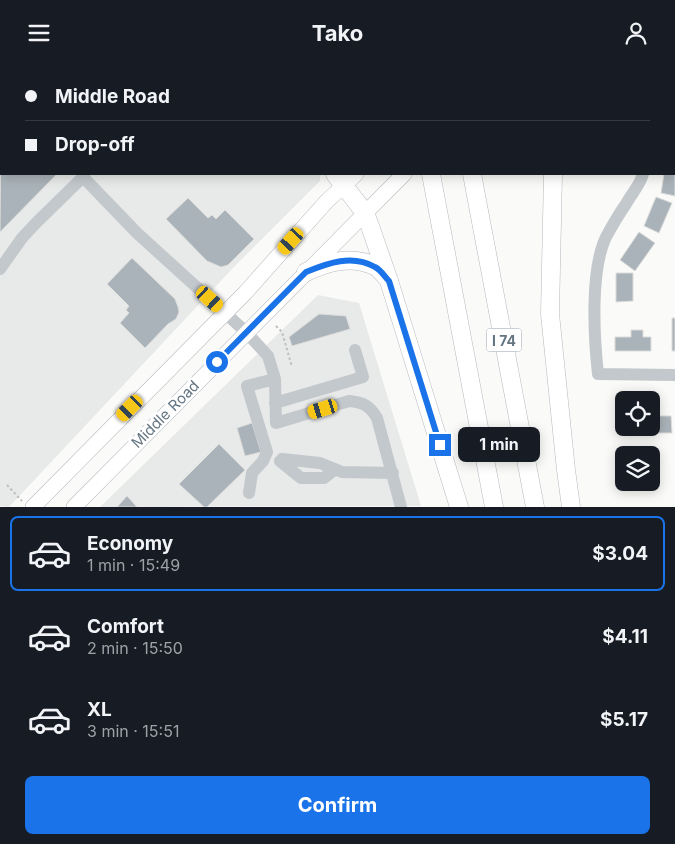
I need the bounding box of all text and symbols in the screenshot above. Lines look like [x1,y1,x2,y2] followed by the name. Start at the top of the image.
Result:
[25,19,53,47] icon: menu
[622,19,650,47] icon: person
[312,20,363,46] text: Tako
[55,85,170,108] text: Middle Road
[55,133,135,156] text: Drop-off
[275,225,306,257] car
[193,283,226,315] car
[486,329,522,351] road number: I 74
[206,351,228,373] route start
[127,376,203,452] street label: Middle Road
[615,391,660,491] map controls
[615,391,660,436] button: locate
[114,392,145,424] car
[306,397,339,421] car
[458,427,540,463] callout: 1 min
[429,434,451,456] route end
[479,434,519,454] text: 1 min
[615,446,660,491] button: layers
[27,531,72,576] icon: car
[87,532,173,555] text: Economy
[592,542,648,565] text: $3.04
[87,555,180,575] text: 1 min · 15:49
[27,614,72,659] icon: car
[87,615,164,638] text: Comfort
[602,625,648,648] text: $4.11
[87,638,183,658] text: 2 min · 15:50
[27,697,72,742] icon: car
[87,698,112,721] text: XL
[600,708,648,731] text: $5.17
[87,721,179,741] text: 3 min · 15:51
[25,776,650,834] button: Confirm

